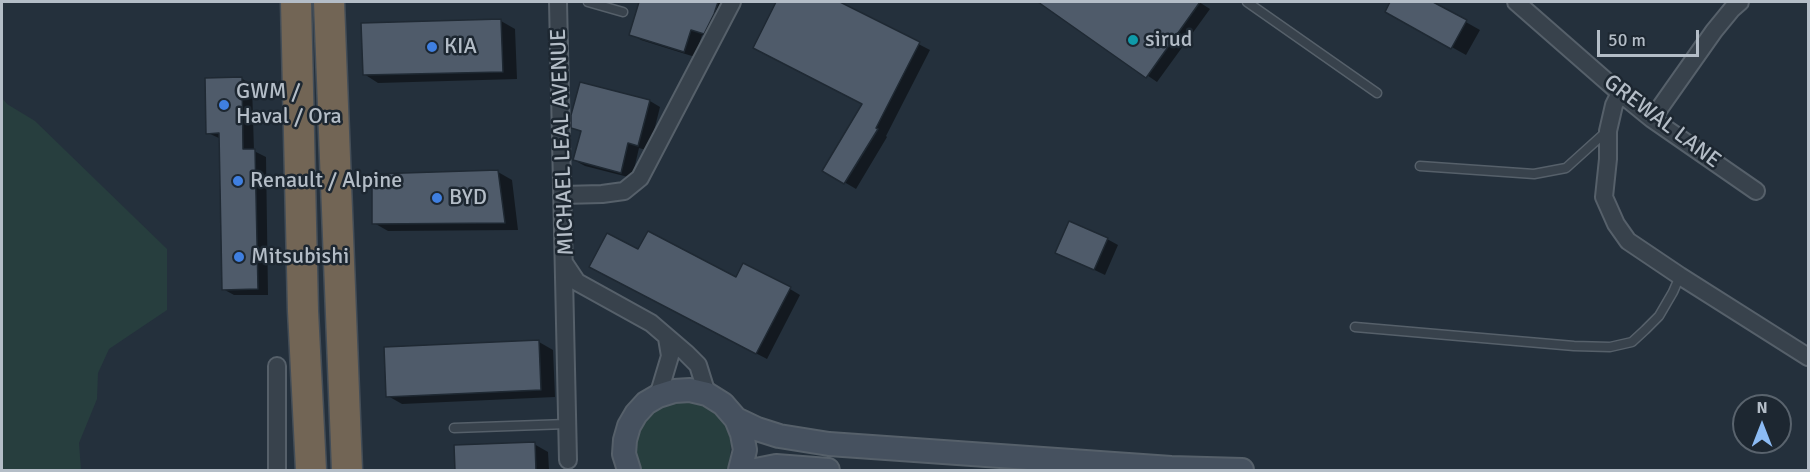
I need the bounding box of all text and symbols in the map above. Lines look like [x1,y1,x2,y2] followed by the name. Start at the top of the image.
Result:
[1600,18,1702,56] scale bar
[1145,27,1192,53] place label: sirud
[546,28,580,256] street label: MICHAEL LEAL AVENUE
[1608,29,1646,51] text: 50 m
[1126,33,1140,47] marker: sirud
[444,34,477,60] place label: KIA
[425,40,439,54] marker: KIA
[1598,69,1726,175] street label: GREWAL LANE
[236,79,342,130] place label: GWM / Haval / Ora
[217,98,231,112] marker: GWM / Haval / Ora
[250,168,402,194] place label: Renault / Alpine
[231,174,245,188] marker: Renault / Alpine
[449,185,487,211] place label: BYD
[430,191,444,205] marker: BYD
[251,244,349,270] place label: Mitsubishi
[232,250,246,264] marker: Mitsubishi
[1732,394,1792,454] north arrow
[1756,398,1768,418] text: N

